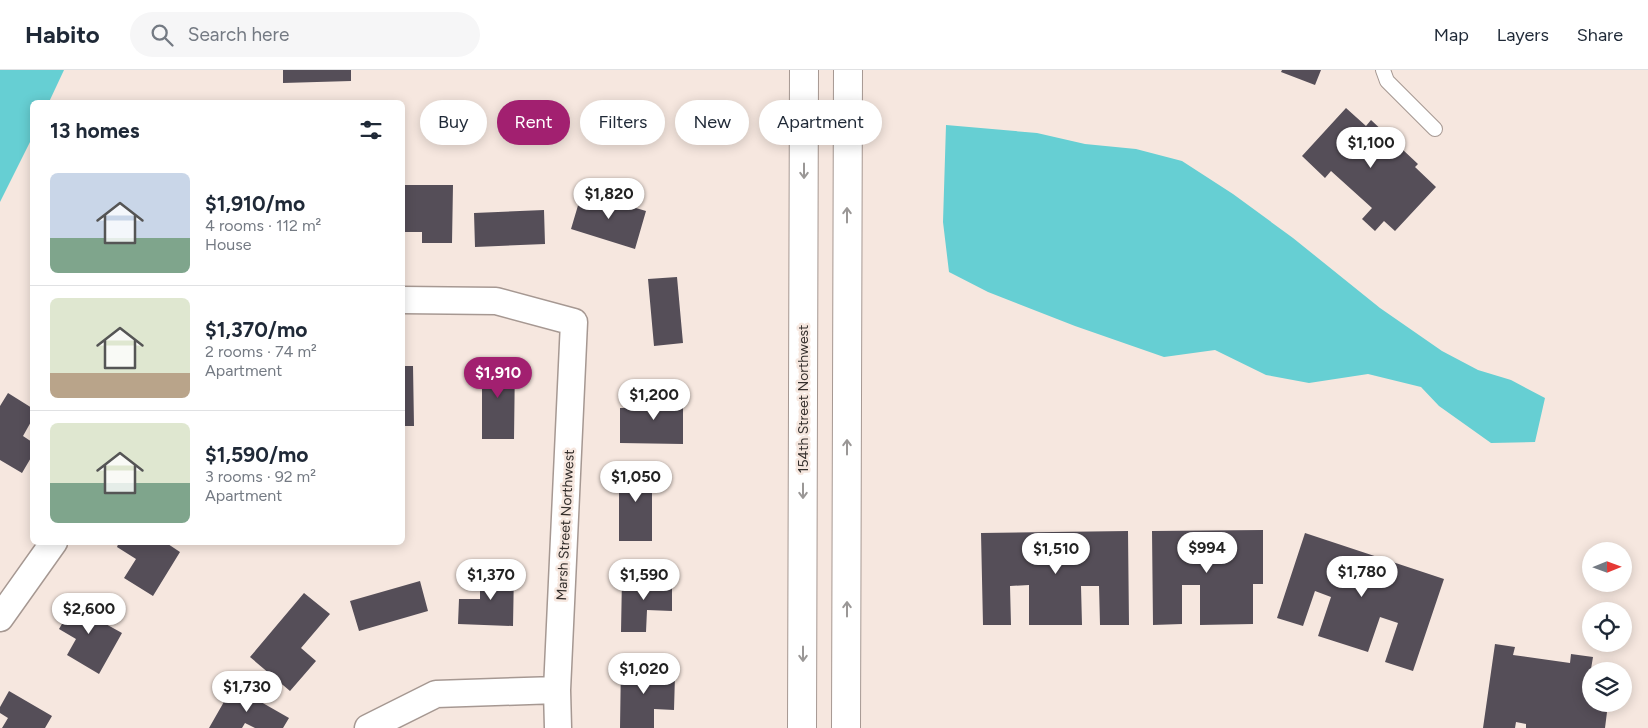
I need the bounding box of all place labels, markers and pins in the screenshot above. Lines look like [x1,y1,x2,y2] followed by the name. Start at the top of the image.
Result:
[1330,126,1412,169] pin: $1,100
[568,178,650,220] pin: $1,820
[457,356,539,399] pin: $1,910
[613,378,695,421] pin: $1,200
[595,460,677,503] pin: $1,050
[1015,532,1097,575] pin: $1,510
[1177,532,1237,574] pin: $994
[1321,556,1403,598] pin: $1,780
[450,558,532,601] pin: $1,370
[603,558,685,601] pin: $1,590
[48,592,130,635] pin: $2,600
[603,652,685,695] pin: $1,020
[206,670,288,713] pin: $1,730

